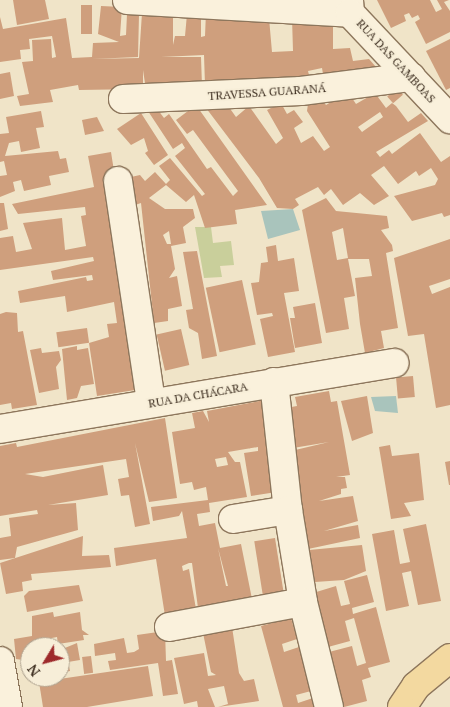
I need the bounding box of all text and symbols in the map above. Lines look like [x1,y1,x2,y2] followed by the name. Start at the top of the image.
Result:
[353,16,439,106] street label: RUA DAS GAMBOAS
[207,81,327,103] street label: TRAVESSA GUARANÁ
[147,379,249,411] street label: RUA DA CHÁCARA
[20,637,70,687] north arrow
[23,661,44,681] text: N

